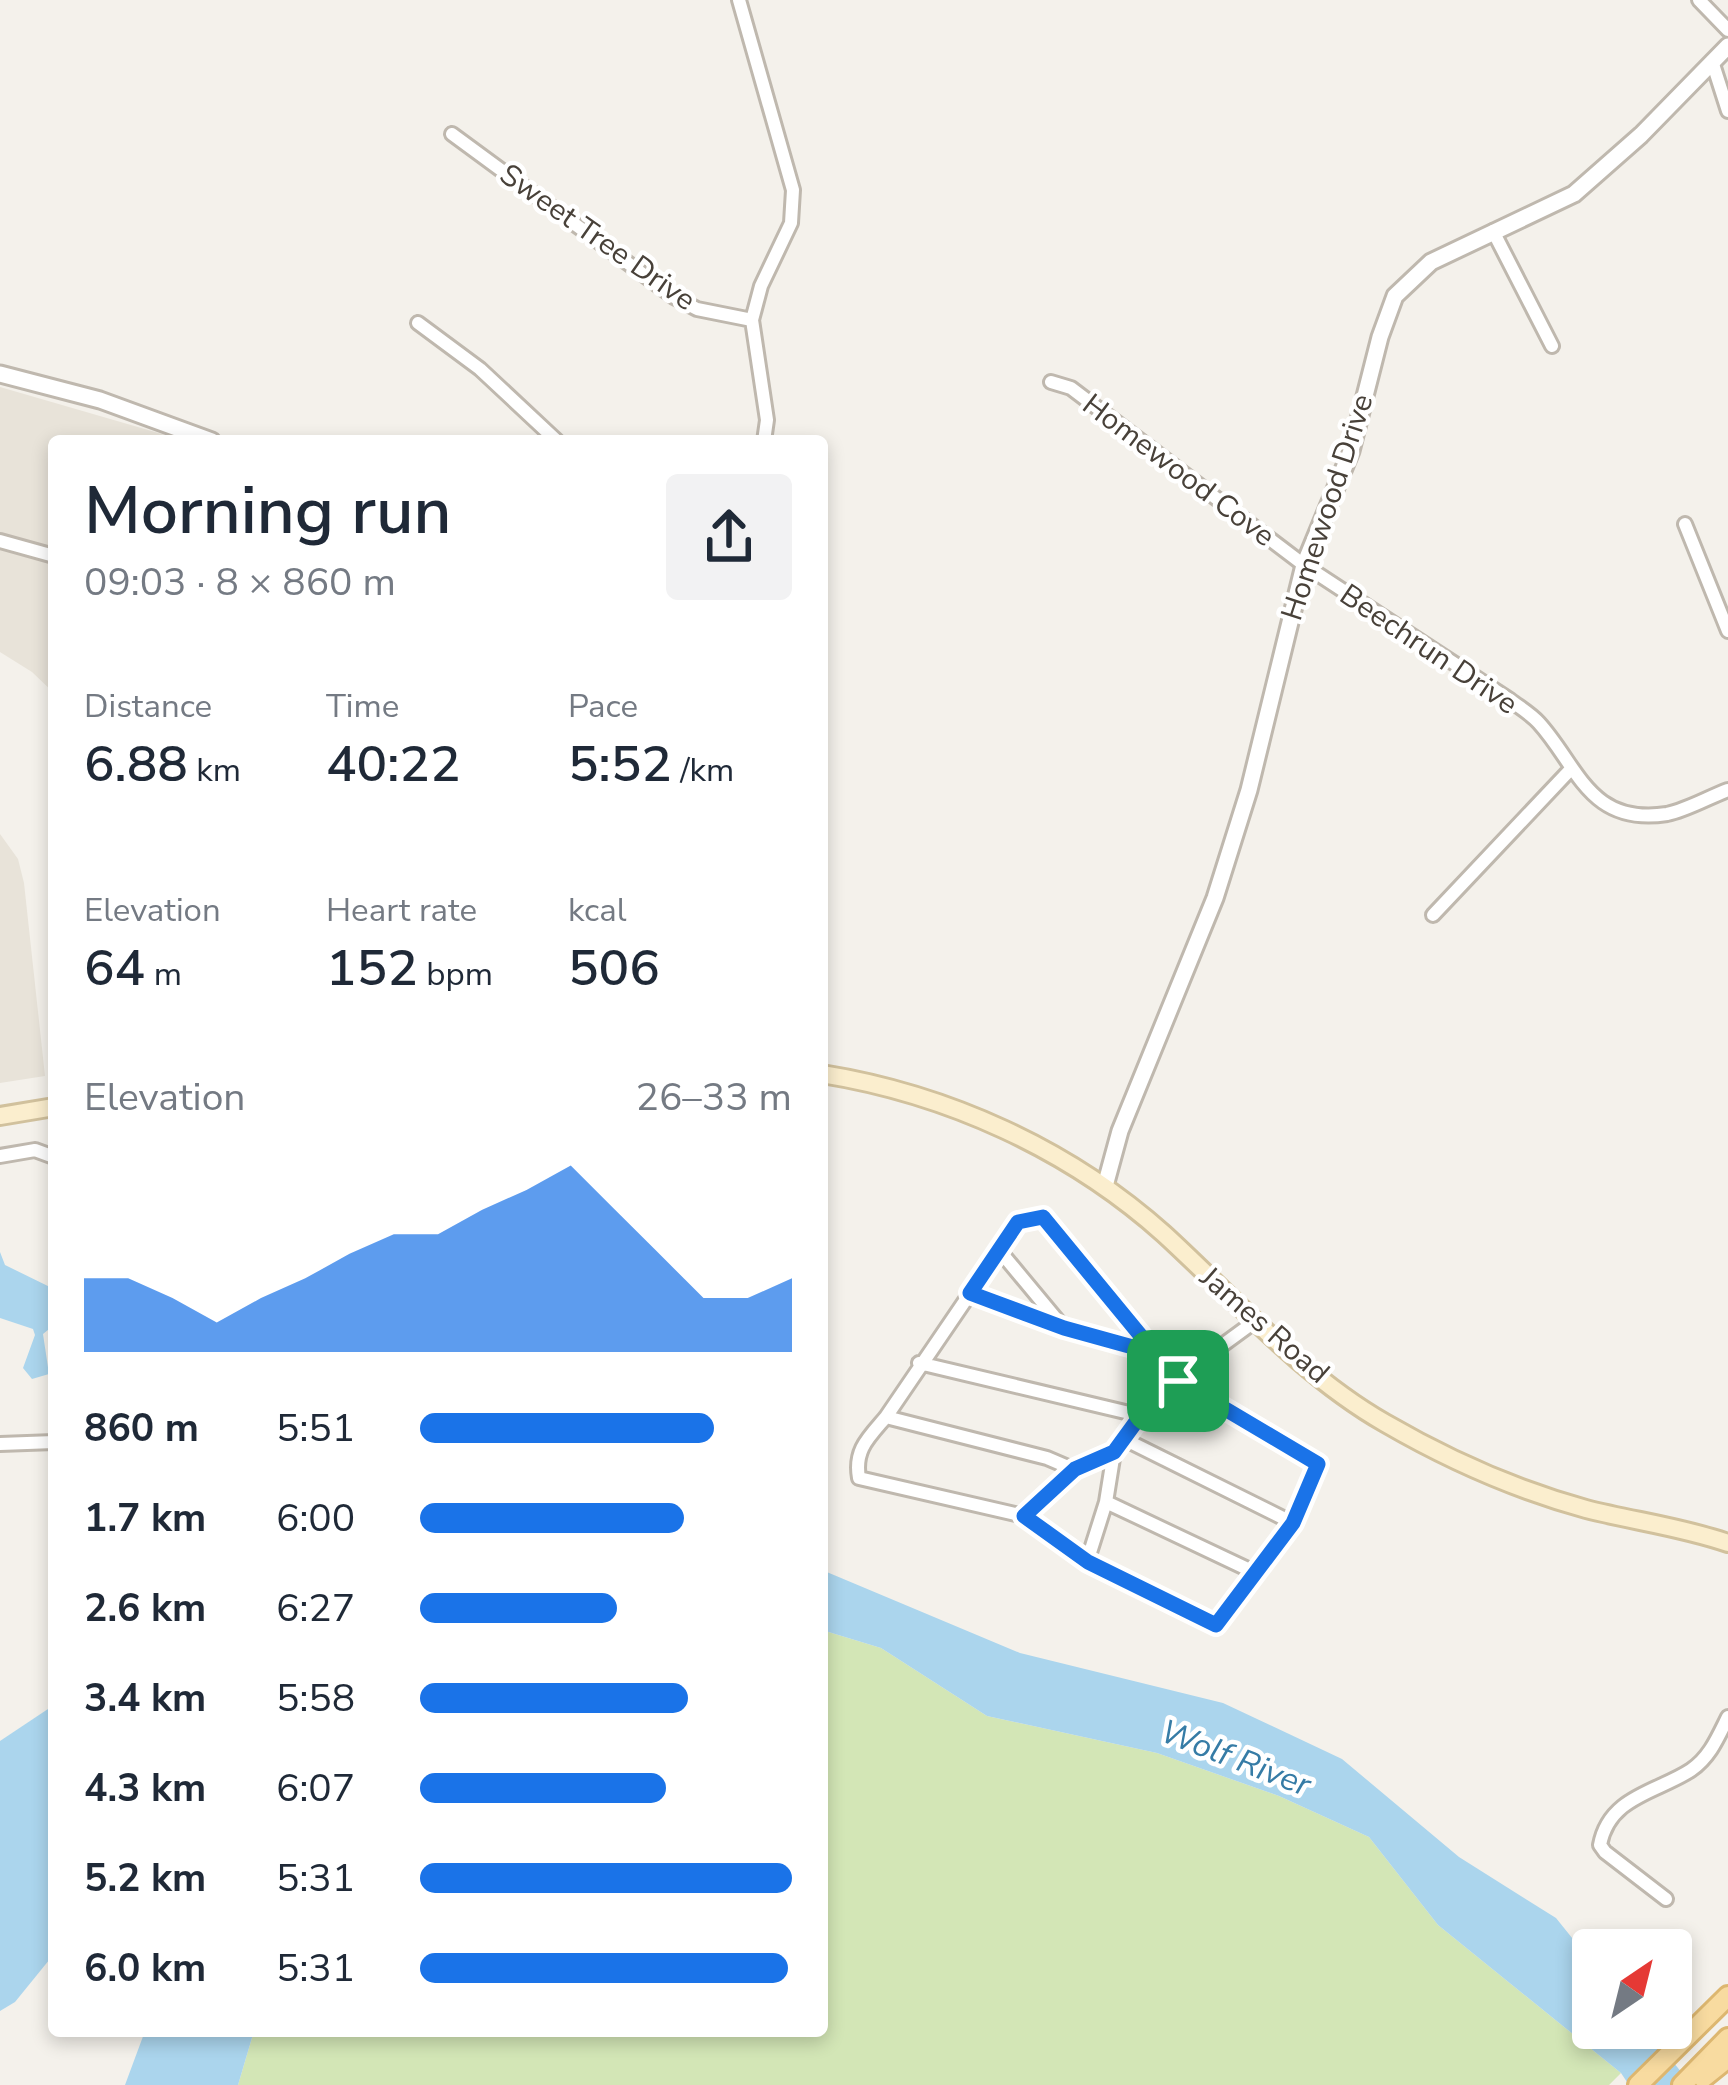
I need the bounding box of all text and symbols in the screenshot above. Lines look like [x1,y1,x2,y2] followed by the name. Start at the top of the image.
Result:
[492,155,704,320] street label: Sweet Tree Drive
[1074,384,1283,556] street label: Homewood Cove
[1272,389,1383,626] street label: Homewood Drive
[84,466,452,556] text: Morning run
[666,474,792,600] button: share
[84,556,396,609] text: 09:03 · 8 × 860 m
[1332,575,1526,724] street label: Beechrun Drive
[84,684,212,729] text: Distance
[326,684,399,729] text: Time
[568,684,638,729] text: Pace
[84,729,188,799] text: 6.88
[326,729,461,799] text: 40:22
[568,729,672,799] text: 5:52
[188,748,241,793] text: km
[672,748,734,793] text: /km
[84,888,221,933] text: Elevation
[326,888,477,933] text: Heart rate
[568,888,627,933] text: kcal
[84,933,145,1003] text: 64
[326,933,418,1003] text: 152
[568,933,660,1003] text: 506
[145,952,182,997] text: m
[418,952,493,997] text: bpm
[84,1071,245,1124] text: Elevation
[635,1071,792,1124] text: 26–33 m
[1190,1257,1338,1393] street label: James Road
[1127,1330,1229,1432] pin
[1145,1348,1211,1414] icon: arrive
[84,1402,199,1455] text: 860 m
[276,1402,355,1455] text: 5:51
[84,1492,206,1545] text: 1.7 km
[276,1492,355,1545] text: 6:00
[84,1582,206,1635] text: 2.6 km
[276,1582,355,1635] text: 6:27
[84,1672,206,1725] text: 3.4 km
[276,1672,355,1725] text: 5:58
[1154,1709,1318,1808] water label: Wolf River
[84,1762,206,1815] text: 4.3 km
[276,1762,355,1815] text: 6:07
[84,1852,206,1905] text: 5.2 km
[276,1852,355,1905] text: 5:31
[1572,1929,1692,2049] north arrow
[1572,1929,1692,2049] map controls
[84,1942,206,1995] text: 6.0 km
[276,1942,355,1995] text: 5:31

